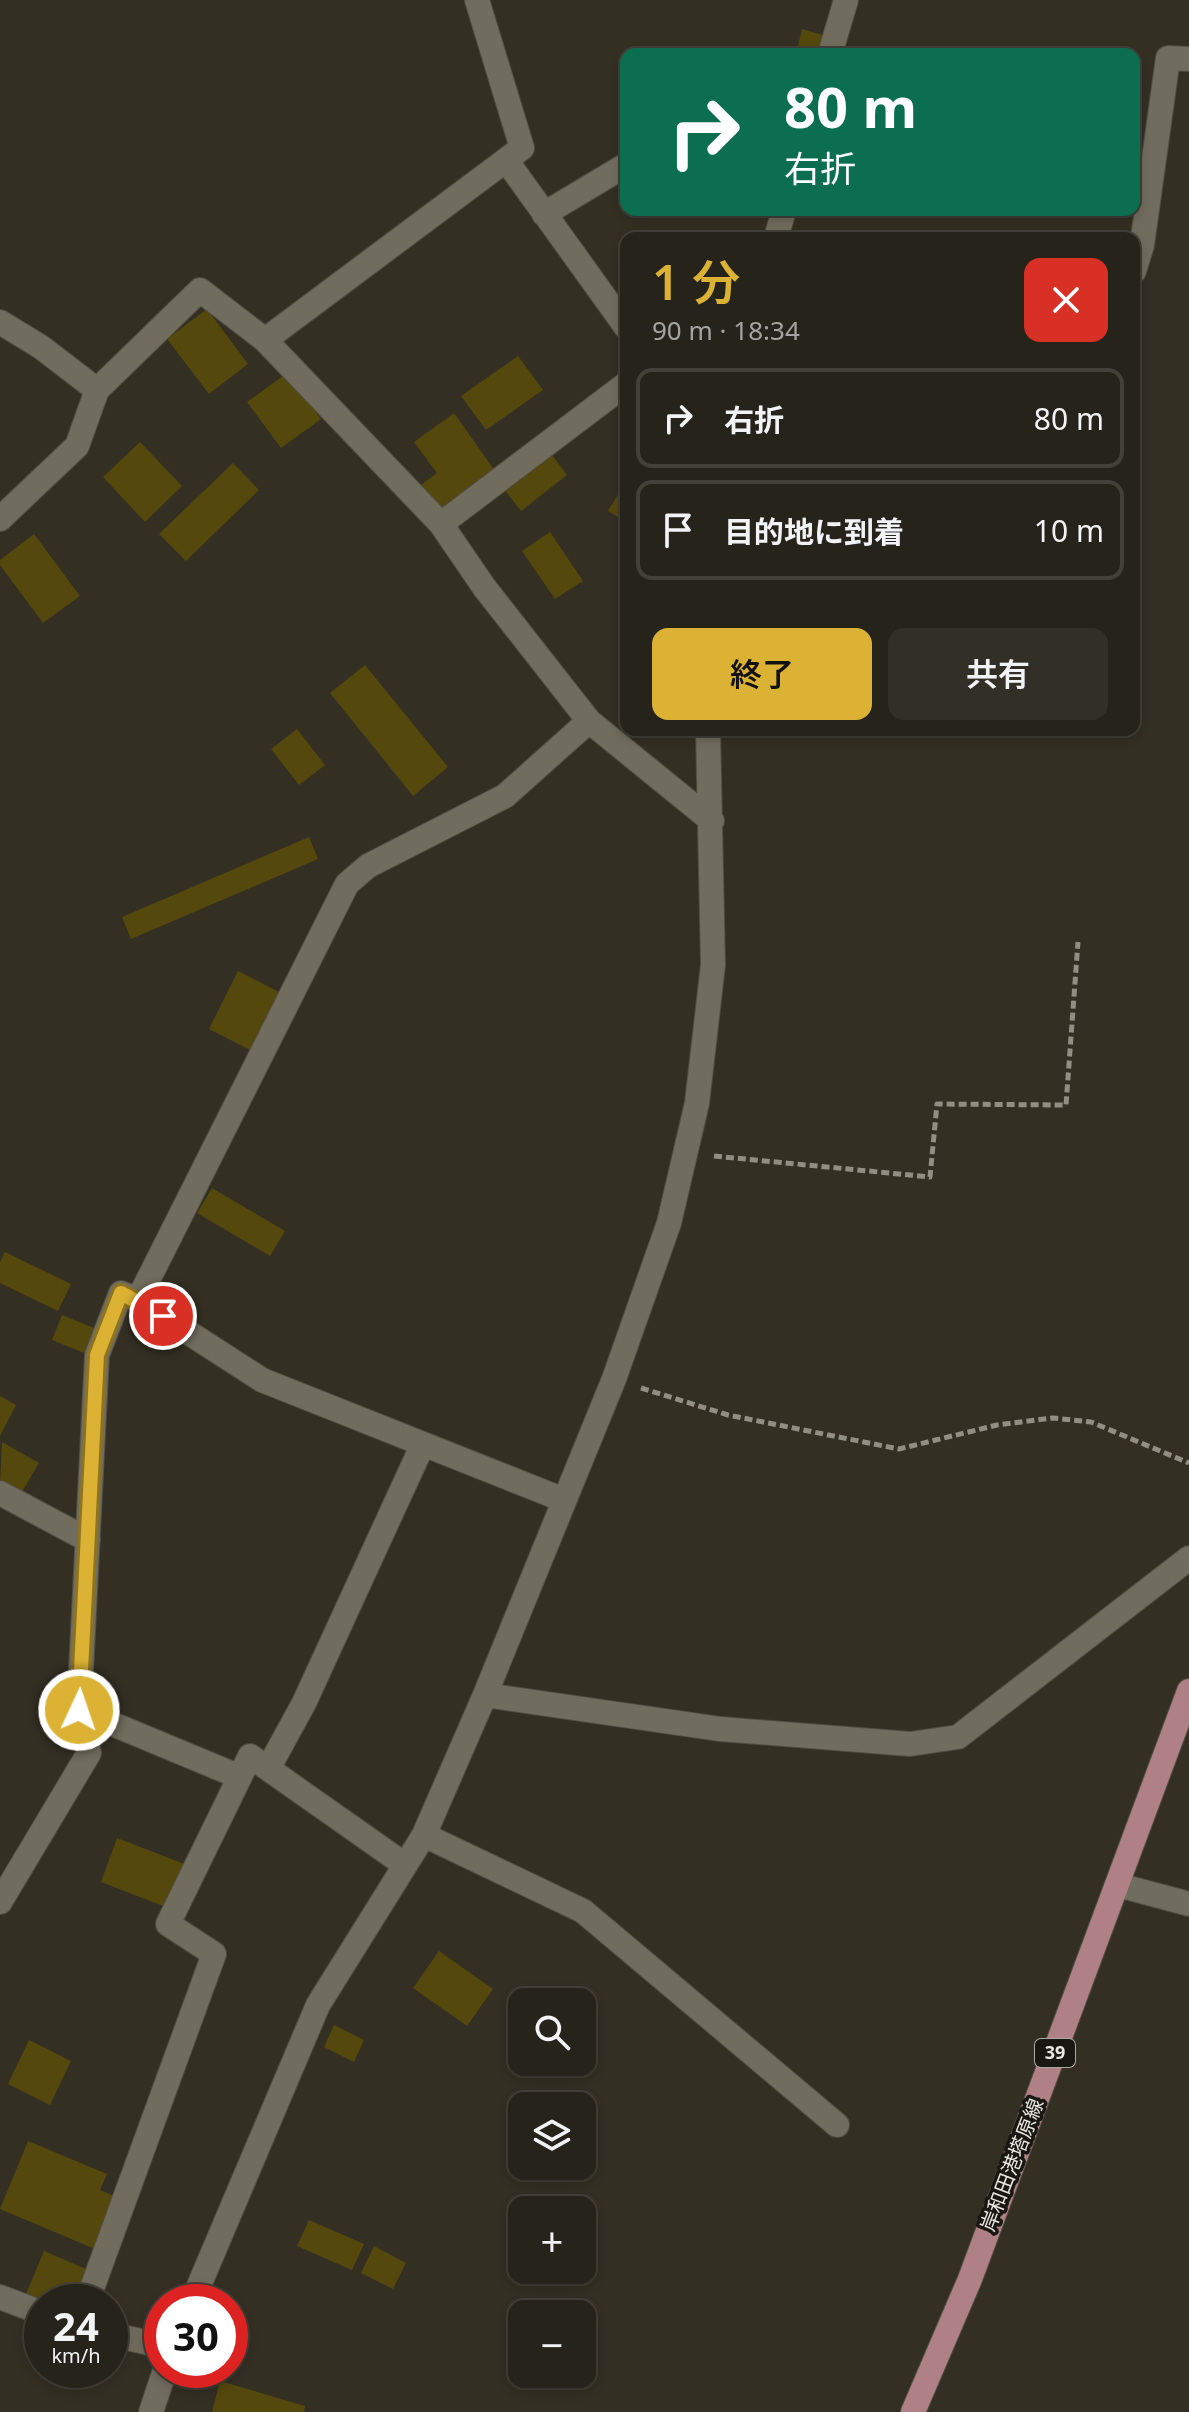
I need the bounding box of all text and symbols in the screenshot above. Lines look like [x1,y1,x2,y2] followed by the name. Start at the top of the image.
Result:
[784,68,917,144] text: 80 m
[652,80,756,184] icon: right
[784,144,856,193] text: 右折
[652,249,740,314] text: 1 分
[1024,258,1108,342] button: close
[652,312,800,348] text: 90 m · 18:34
[656,396,700,440] icon: right
[1034,398,1104,439] text: 80 m
[724,399,784,440] text: 右折
[656,508,700,552] icon: arrive
[1034,510,1104,551] text: 10 m
[724,511,904,552] text: 目的地に到着
[652,628,872,720] button: 終了
[888,628,1108,720] button: 共有
[129,1282,197,1350] pin
[141,1294,185,1338] icon: arrive
[37,1668,121,1752] position arrow
[508,1988,596,2388] map controls
[508,1988,596,2076] button: search
[1035,2039,1075,2067] road number: 39
[508,2092,596,2180] button: layers
[974,2095,1049,2235] street label: 岸和田港塔原線
[508,2196,596,2284] button: +
[144,2284,248,2388] speed limit sign: 30
[53,2298,99,2353] text: 24
[508,2300,596,2388] button: −
[51,2342,101,2369] text: km/h

